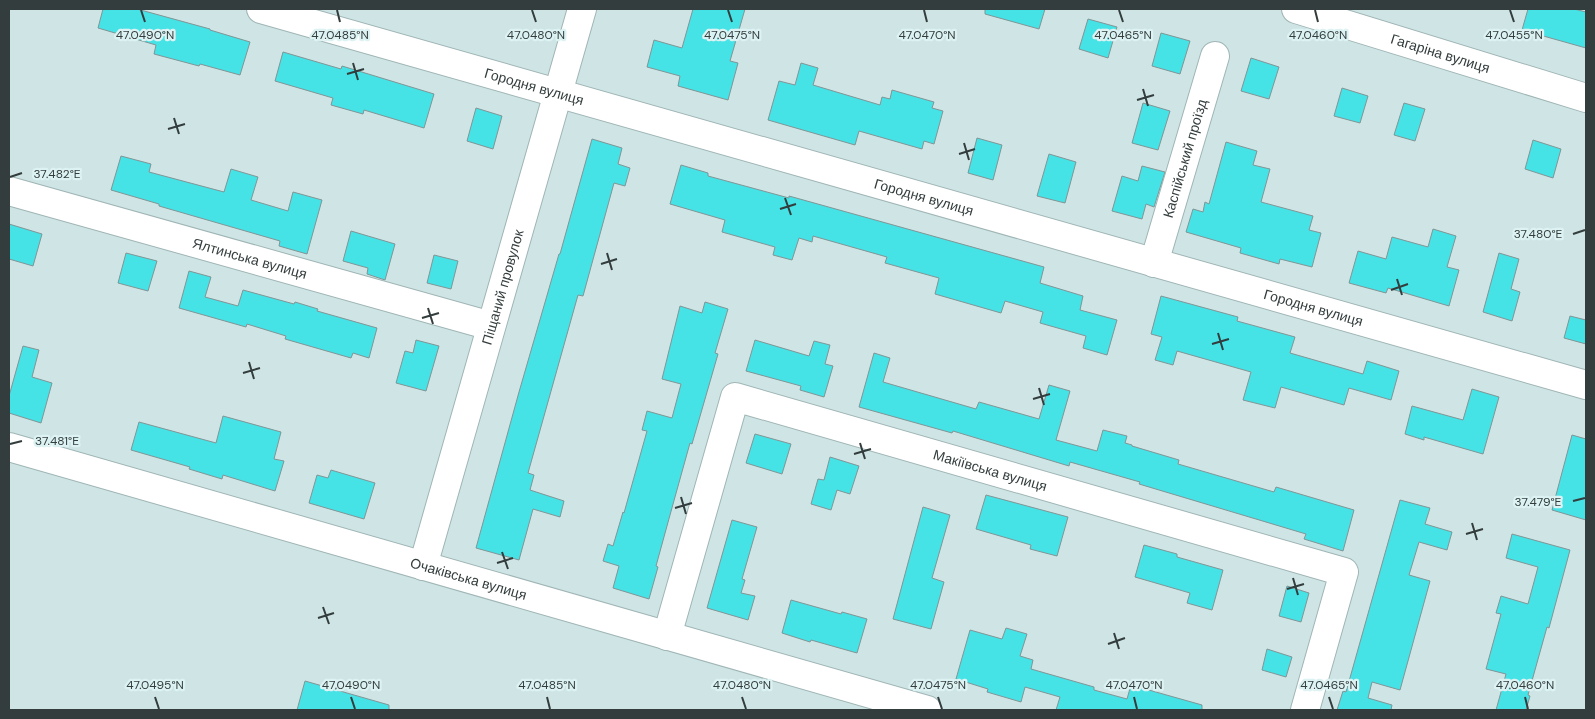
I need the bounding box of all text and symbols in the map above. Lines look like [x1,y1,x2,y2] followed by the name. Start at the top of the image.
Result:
[116,27,174,43] text: 47.0490°N
[311,27,369,43] text: 47.0485°N
[507,27,565,43] text: 47.0480°N
[704,27,760,43] text: 47.0475°N
[898,27,956,43] text: 47.0470°N
[1094,27,1152,43] text: 47.0465°N
[1289,27,1347,43] text: 47.0460°N
[1485,27,1543,43] text: 47.0455°N
[1389,30,1492,77] street label: Гагаріна вулиця
[482,64,586,109] street label: Городня вулиця
[1159,97,1211,220] street label: Каспійський проїзд
[33,166,81,182] text: 37.482°E
[872,174,976,220] street label: Городня вулиця
[1514,226,1563,242] text: 37.480°E
[478,227,528,347] street label: Піщаний провулок
[190,234,309,283] street label: Ялтинська вулиця
[1262,285,1365,330] street label: Городня вулиця
[35,433,79,449] text: 37.481°E
[931,445,1049,495] street label: Макіївська вулиця
[1515,494,1562,510] text: 37.479°E
[408,553,529,604] street label: Очаківська вулиця
[126,677,184,693] text: 47.0495°N
[322,677,380,693] text: 47.0490°N
[518,677,576,693] text: 47.0485°N
[713,677,771,693] text: 47.0480°N
[910,677,966,693] text: 47.0475°N
[1105,677,1163,693] text: 47.0470°N
[1300,677,1358,693] text: 47.0465°N
[1496,677,1554,693] text: 47.0460°N

